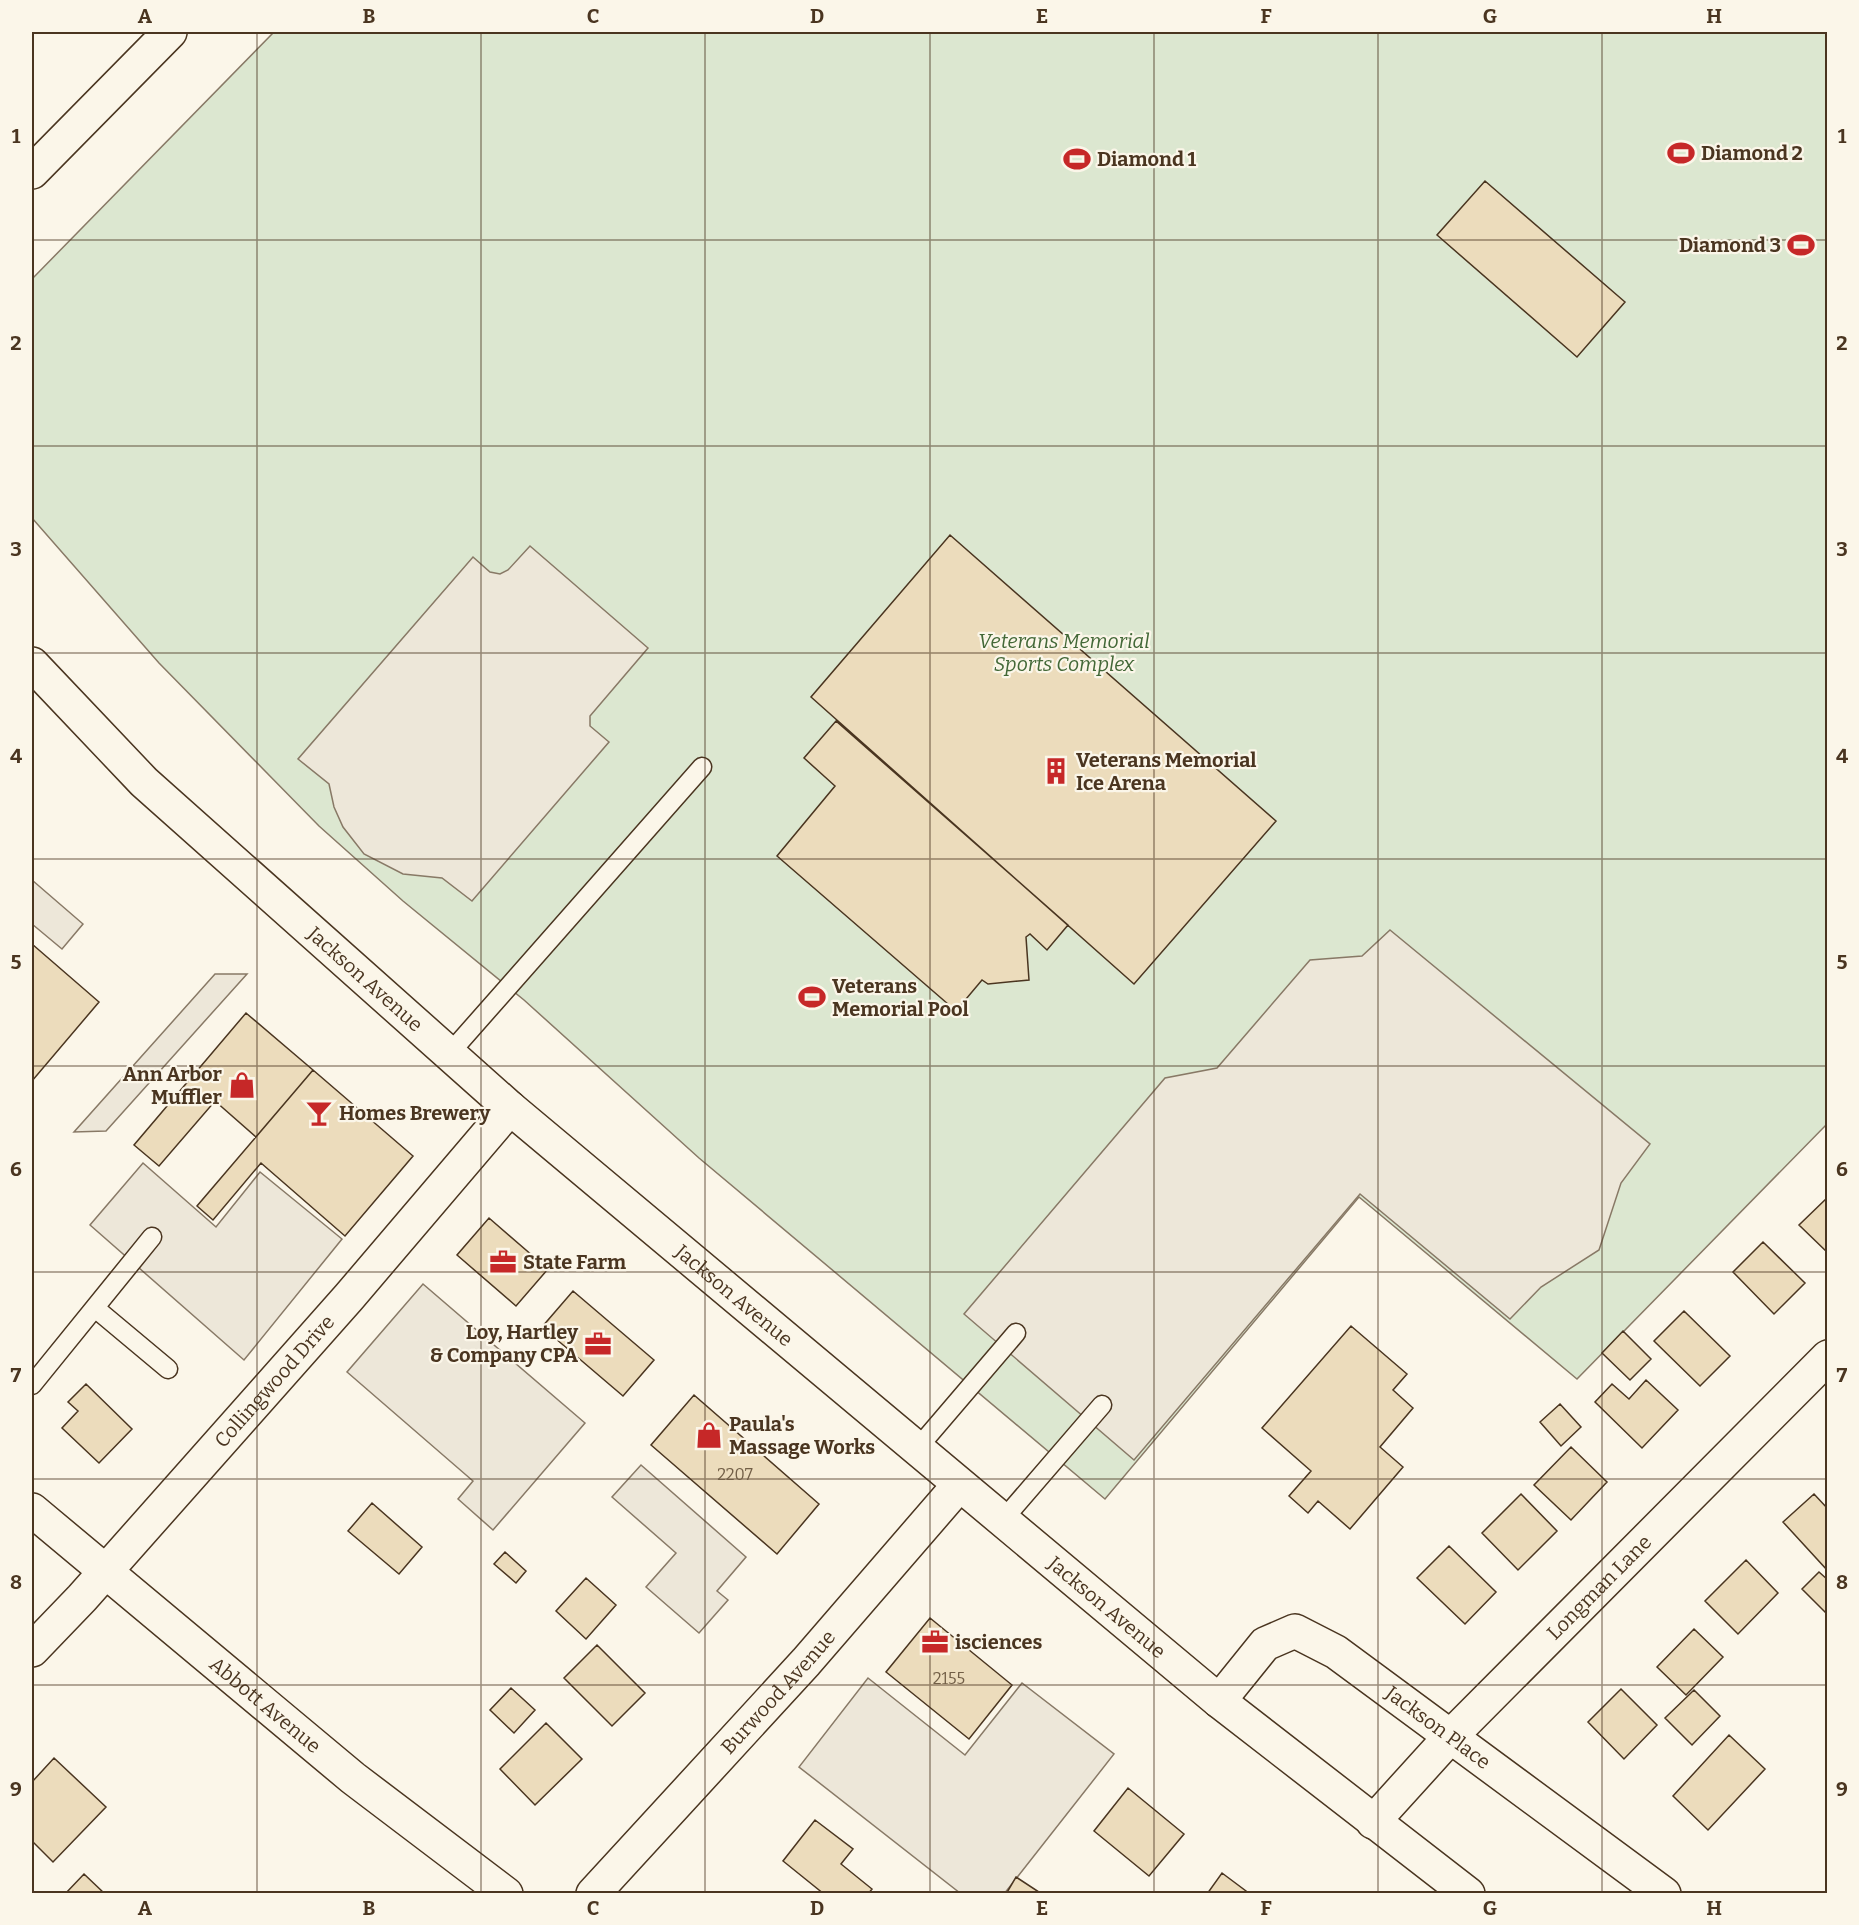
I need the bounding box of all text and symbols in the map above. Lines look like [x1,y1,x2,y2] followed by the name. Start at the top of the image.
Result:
[138,4,153,28] text: A
[363,4,376,28] text: B
[587,4,599,28] text: C
[810,4,824,28] text: D
[1036,4,1048,28] text: E
[1260,4,1272,28] text: F
[1483,4,1497,28] text: G
[1706,4,1722,28] text: H
[12,124,21,148] text: 1
[1838,124,1847,148] text: 1
[1666,138,1696,168] sports icon: Diamond 2
[1701,141,1803,165] place label: Diamond 2
[1062,144,1092,174] sports icon: Diamond 1
[1097,147,1197,171] place label: Diamond 1
[1786,230,1816,260] sports icon: Diamond 3
[1679,233,1781,257] place label: Diamond 3
[10,331,22,355] text: 2
[1836,331,1848,355] text: 2
[10,537,22,561] text: 3
[1836,537,1848,561] text: 3
[978,629,1150,676] park label: Veterans Memorial Sports Complex
[10,744,22,768] text: 4
[1836,744,1848,768] text: 4
[1076,748,1257,795] place label: Veterans Memorial Ice Arena
[1041,756,1071,786] building icon: Veterans Memorial Ice Arena
[302,921,428,1037] street label: Jackson Avenue
[11,950,22,974] text: 5
[1837,950,1848,974] text: 5
[832,974,969,1021] place label: Veterans Memorial Pool
[797,982,827,1012] sports icon: Veterans Memorial Pool
[123,1062,223,1109] place label: Ann Arbor Muffler
[227,1070,257,1100] shop icon: Ann Arbor Muffler
[304,1098,334,1128] bar icon: Homes Brewery
[339,1101,491,1125] place label: Homes Brewery
[10,1157,22,1181] text: 6
[1836,1157,1848,1181] text: 6
[670,1239,798,1351] street label: Jackson Avenue
[488,1247,518,1277] office icon: State Farm
[523,1250,626,1274] place label: State Farm
[209,1310,339,1452] street label: Collingwood Drive
[430,1320,579,1367] place label: Loy, Hartley & Company CPA
[583,1329,613,1359] office icon: Loy, Hartley & Company CPA
[11,1363,22,1387] text: 7
[1837,1363,1848,1387] text: 7
[729,1412,875,1459] place label: Paula's Massage Works
[694,1420,724,1450] shop icon: Paula's Massage Works
[717,1465,753,1484] house number: 2207
[1542,1530,1656,1645] street label: Longman Lane
[1042,1551,1171,1663] street label: Jackson Avenue
[10,1570,22,1594] text: 8
[1836,1570,1848,1594] text: 8
[716,1625,840,1759] street label: Burwood Avenue
[920,1627,950,1657] office icon: isciences
[955,1630,1042,1654] place label: isciences
[205,1652,326,1758] street label: Abbott Avenue
[933,1669,965,1688] house number: 2155
[1380,1680,1495,1774] street label: Jackson Place
[10,1777,22,1801] text: 9
[1836,1777,1848,1801] text: 9
[138,1896,153,1920] text: A
[363,1896,376,1920] text: B
[587,1896,599,1920] text: C
[810,1896,824,1920] text: D
[1036,1896,1048,1920] text: E
[1260,1896,1272,1920] text: F
[1483,1896,1497,1920] text: G
[1706,1896,1722,1920] text: H

